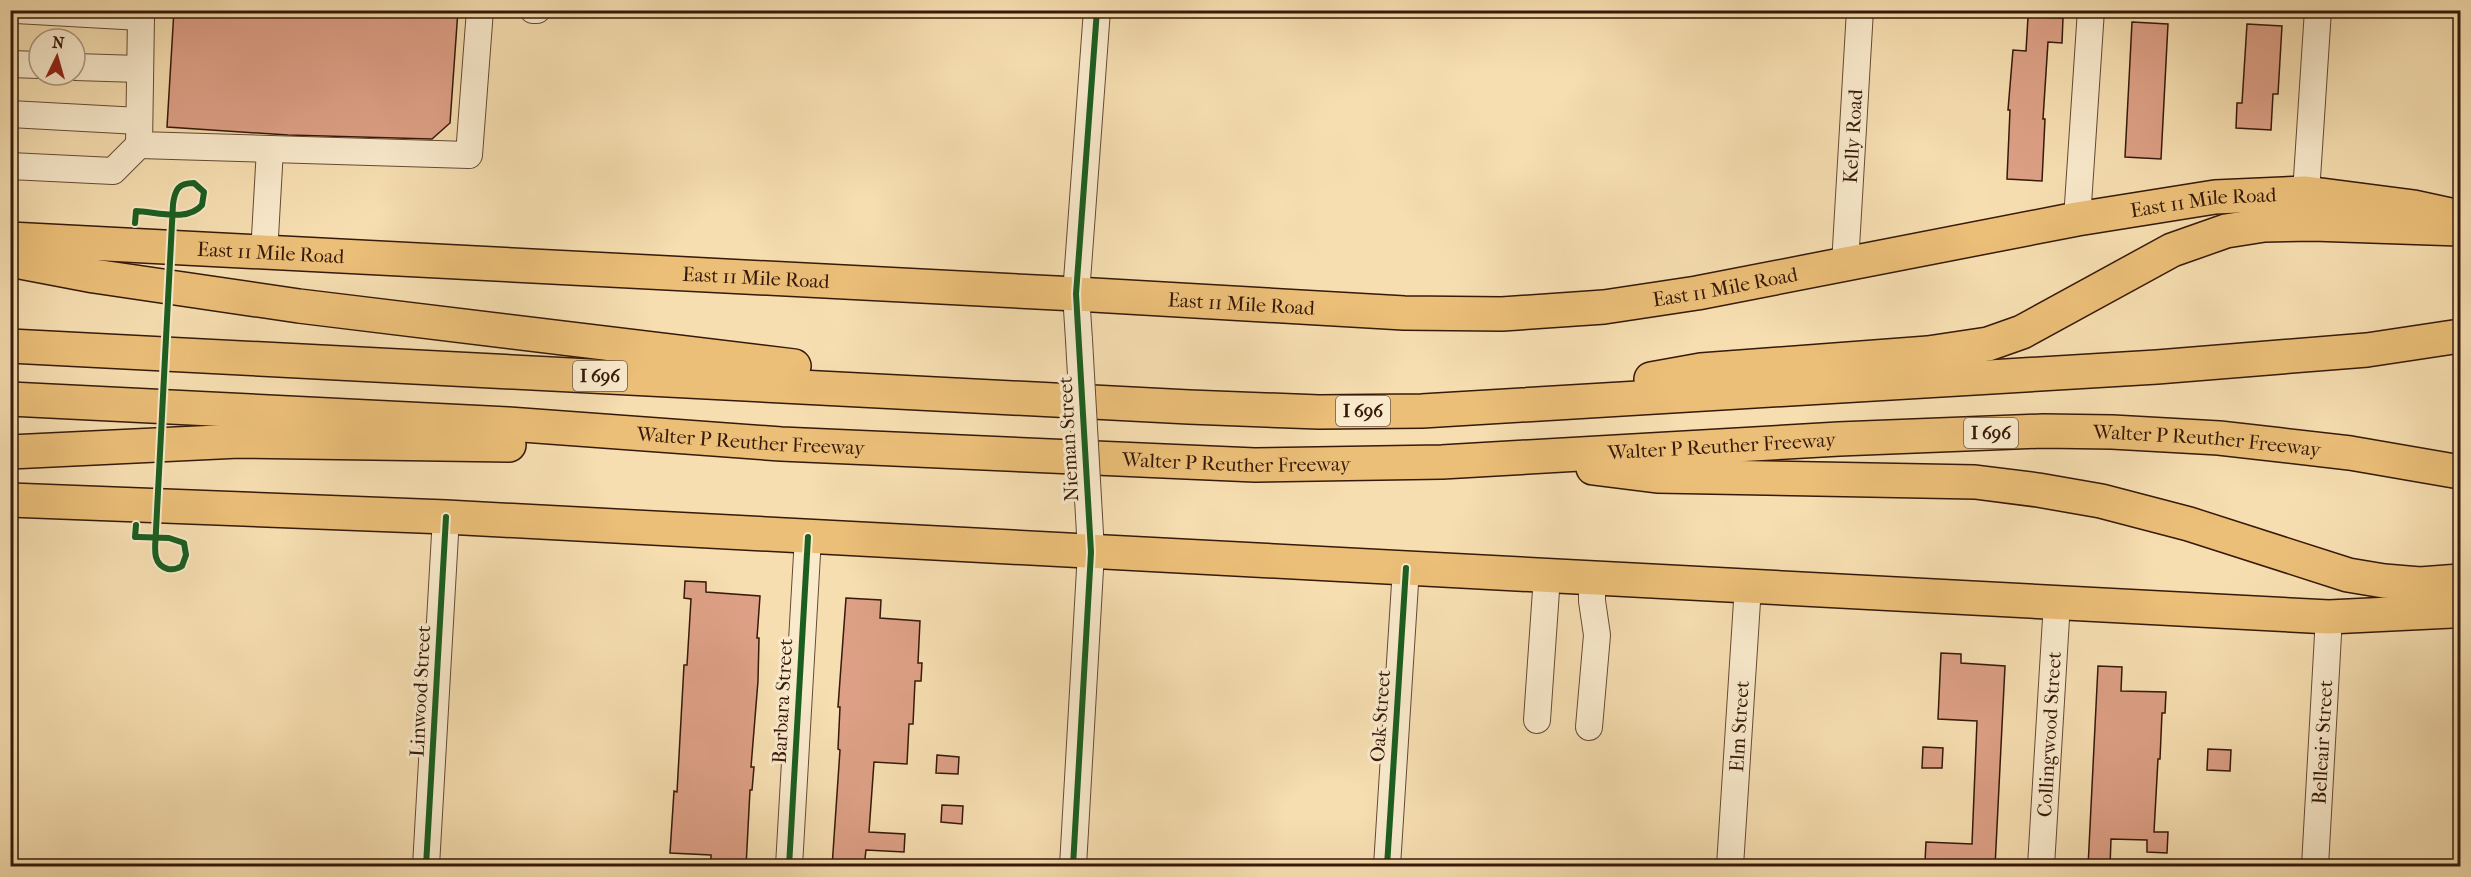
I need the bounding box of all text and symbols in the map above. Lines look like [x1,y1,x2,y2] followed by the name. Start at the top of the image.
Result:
[27,27,87,87] north arrow
[51,33,66,53] text: N
[1839,87,1867,184] street label: Kelly Road
[2129,183,2278,222] street label: East 11 Mile Road
[197,238,346,268] street label: East 11 Mile Road
[1651,262,1801,312] street label: East 11 Mile Road
[682,263,831,293] street label: East 11 Mile Road
[1167,288,1317,320] street label: East 11 Mile Road
[573,361,627,391] road number: I 696
[1054,376,1083,502] street label: Nieman Street
[1336,396,1390,426] road number: I 696
[1964,418,2018,448] road number: I 696
[2092,421,2323,462] street label: Walter P Reuther Freeway
[635,422,867,460] street label: Walter P Reuther Freeway
[1606,428,1838,464] street label: Walter P Reuther Freeway
[1121,448,1352,477] street label: Walter P Reuther Freeway
[406,625,435,757] street label: Linwood Street
[768,638,797,764] street label: Barbara Street
[2033,651,2066,818] street label: Collingwood Street
[1366,669,1395,763] street label: Oak Street
[2307,679,2337,805] street label: Belleair Street
[1725,680,1754,773] street label: Elm Street

